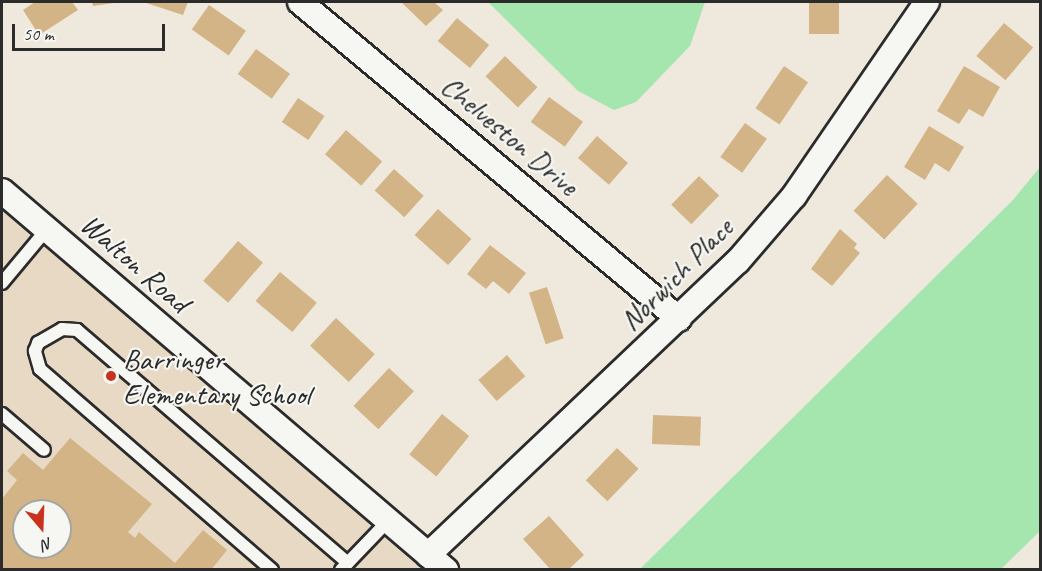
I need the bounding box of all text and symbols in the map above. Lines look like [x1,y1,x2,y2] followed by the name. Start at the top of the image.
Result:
[15,12,168,50] scale bar
[23,23,54,45] text: 50 m
[434,67,586,203] street label: Chelveston Drive
[74,206,196,320] street label: Walton Road
[612,210,740,338] street label: Norwich Place
[123,341,310,412] place label: Barringer Elementary School
[104,369,118,383] marker: Barringer Elementary School
[12,499,72,559] north arrow
[39,533,55,555] text: N

